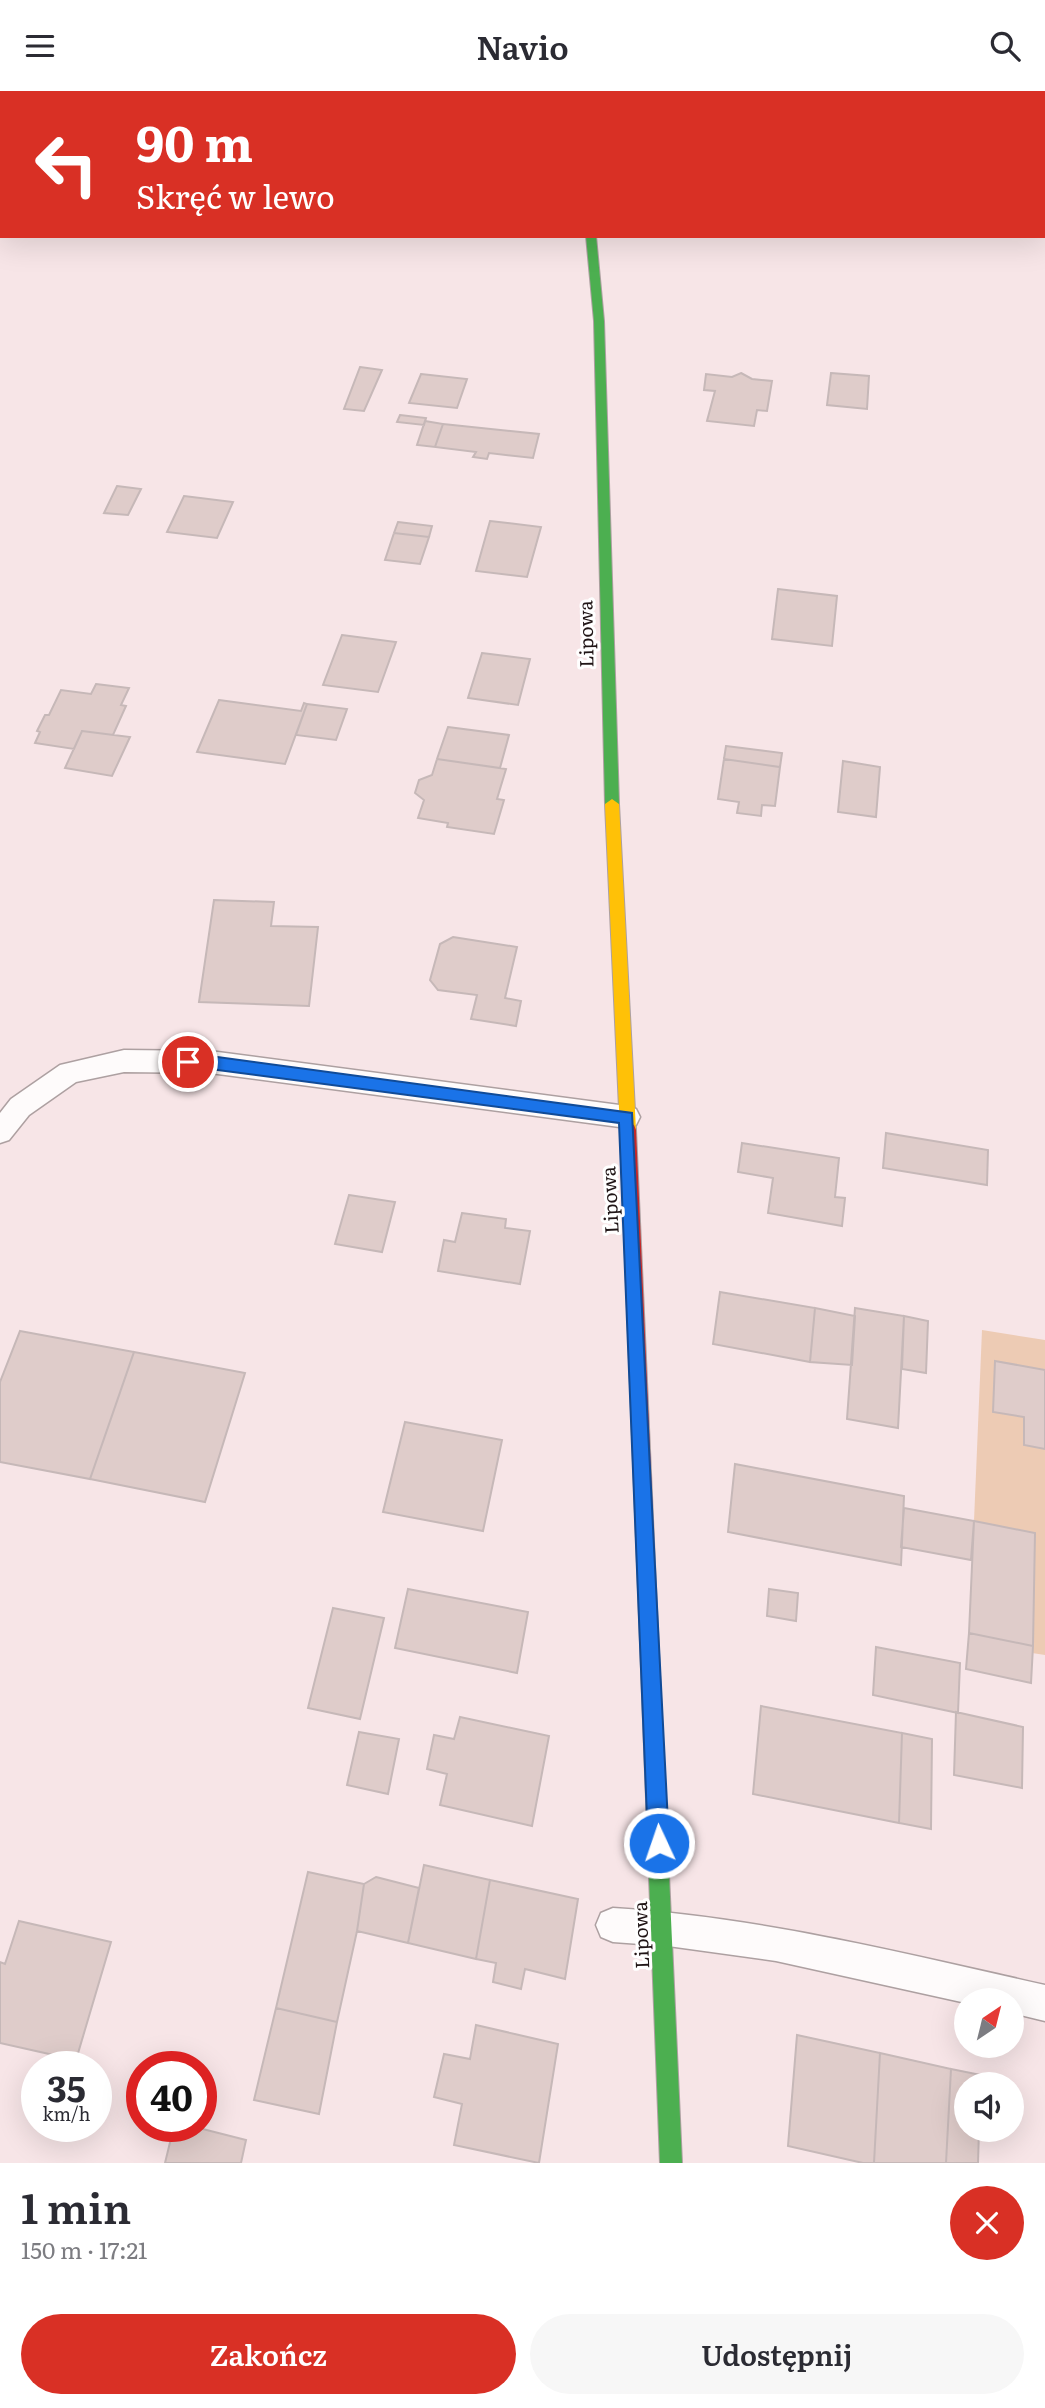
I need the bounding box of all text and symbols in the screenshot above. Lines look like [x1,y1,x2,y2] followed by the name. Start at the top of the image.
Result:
[476,22,569,70] text: Navio
[21,27,59,65] icon: menu
[986,27,1024,65] icon: search
[136,104,253,177] text: 90 m
[21,119,112,210] icon: left
[136,171,335,219] text: Skręć w lewo
[570,599,600,668] street label: Lipowa
[158,1032,218,1092] pin
[169,1043,207,1081] icon: arrive
[593,1165,625,1234] street label: Lipowa
[622,1806,696,1880] position arrow
[625,1900,655,1969] street label: Lipowa
[954,1988,1024,2058] north arrow
[954,1988,1024,2142] map controls
[126,2051,217,2142] speed limit sign: 40
[47,2061,86,2113] text: 35
[954,2072,1024,2142] button: sound
[43,2100,90,2127] text: km/h
[21,2175,131,2237] text: 1 min
[950,2186,1024,2260] button: close
[21,2232,147,2266] text: 150 m · 17:21
[21,2314,516,2394] button: Zakończ
[530,2314,1024,2394] button: Udostępnij

